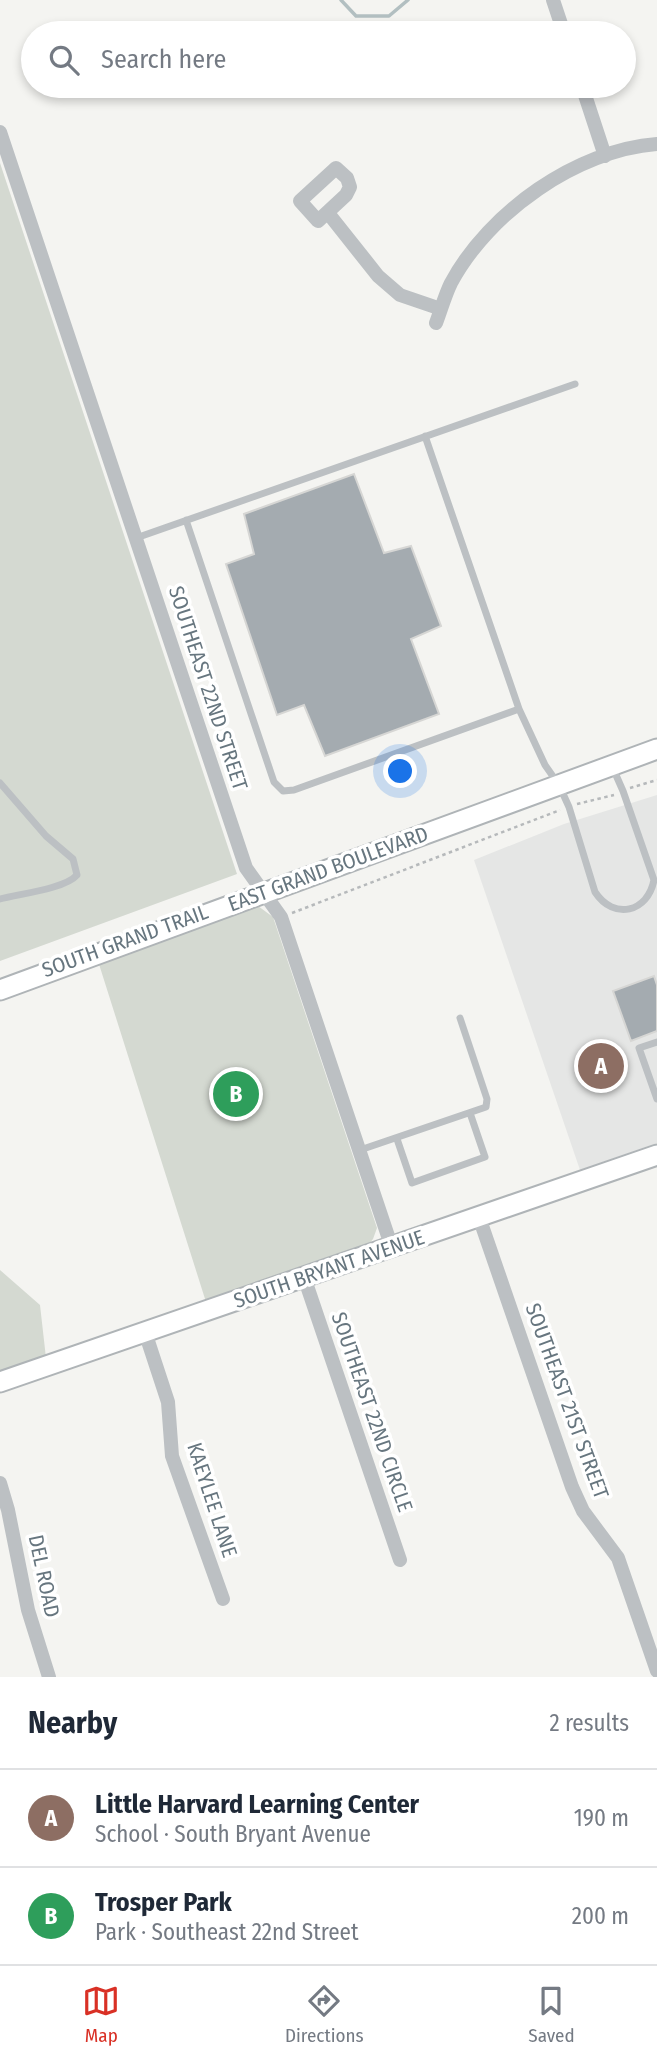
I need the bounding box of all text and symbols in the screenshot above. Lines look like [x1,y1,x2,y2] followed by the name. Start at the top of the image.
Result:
[21,21,636,98] search box
[45,41,83,79] icon: search
[101,44,226,75] text: Search here
[163,583,253,793] street label: SOUTHEAST 22ND STREET
[383,754,417,788] your location
[224,821,432,917] street label: EAST GRAND BOULEVARD
[38,899,212,983] street label: SOUTH GRAND TRAIL
[578,1040,624,1092] pin: A
[213,1068,259,1120] pin: B
[230,1224,428,1314] street label: SOUTH BRYANT AVENUE
[520,1300,615,1503] street label: SOUTHEAST 21ST STREET
[326,1309,418,1515] street label: SOUTHEAST 22ND CIRCLE
[181,1439,243,1561] street label: KAEYLEE LANE
[23,1532,65,1620] street label: DEL ROAD
[28,1705,117,1741] text: Nearby
[549,1709,629,1737] text: 2 results
[95,1789,419,1820] text: Little Harvard Learning Center
[45,1804,57,1832] text: A
[574,1804,629,1832] text: 190 m
[95,1820,371,1848] text: School · South Bryant Avenue
[95,1887,232,1918] text: Trosper Park
[45,1902,57,1930] text: B
[572,1902,629,1930] text: 200 m
[95,1918,358,1946] text: Park · Southeast 22nd Street
[82,1982,120,2047] tab: Map
[285,1982,364,2047] tab: Directions
[528,1982,575,2047] tab: Saved

